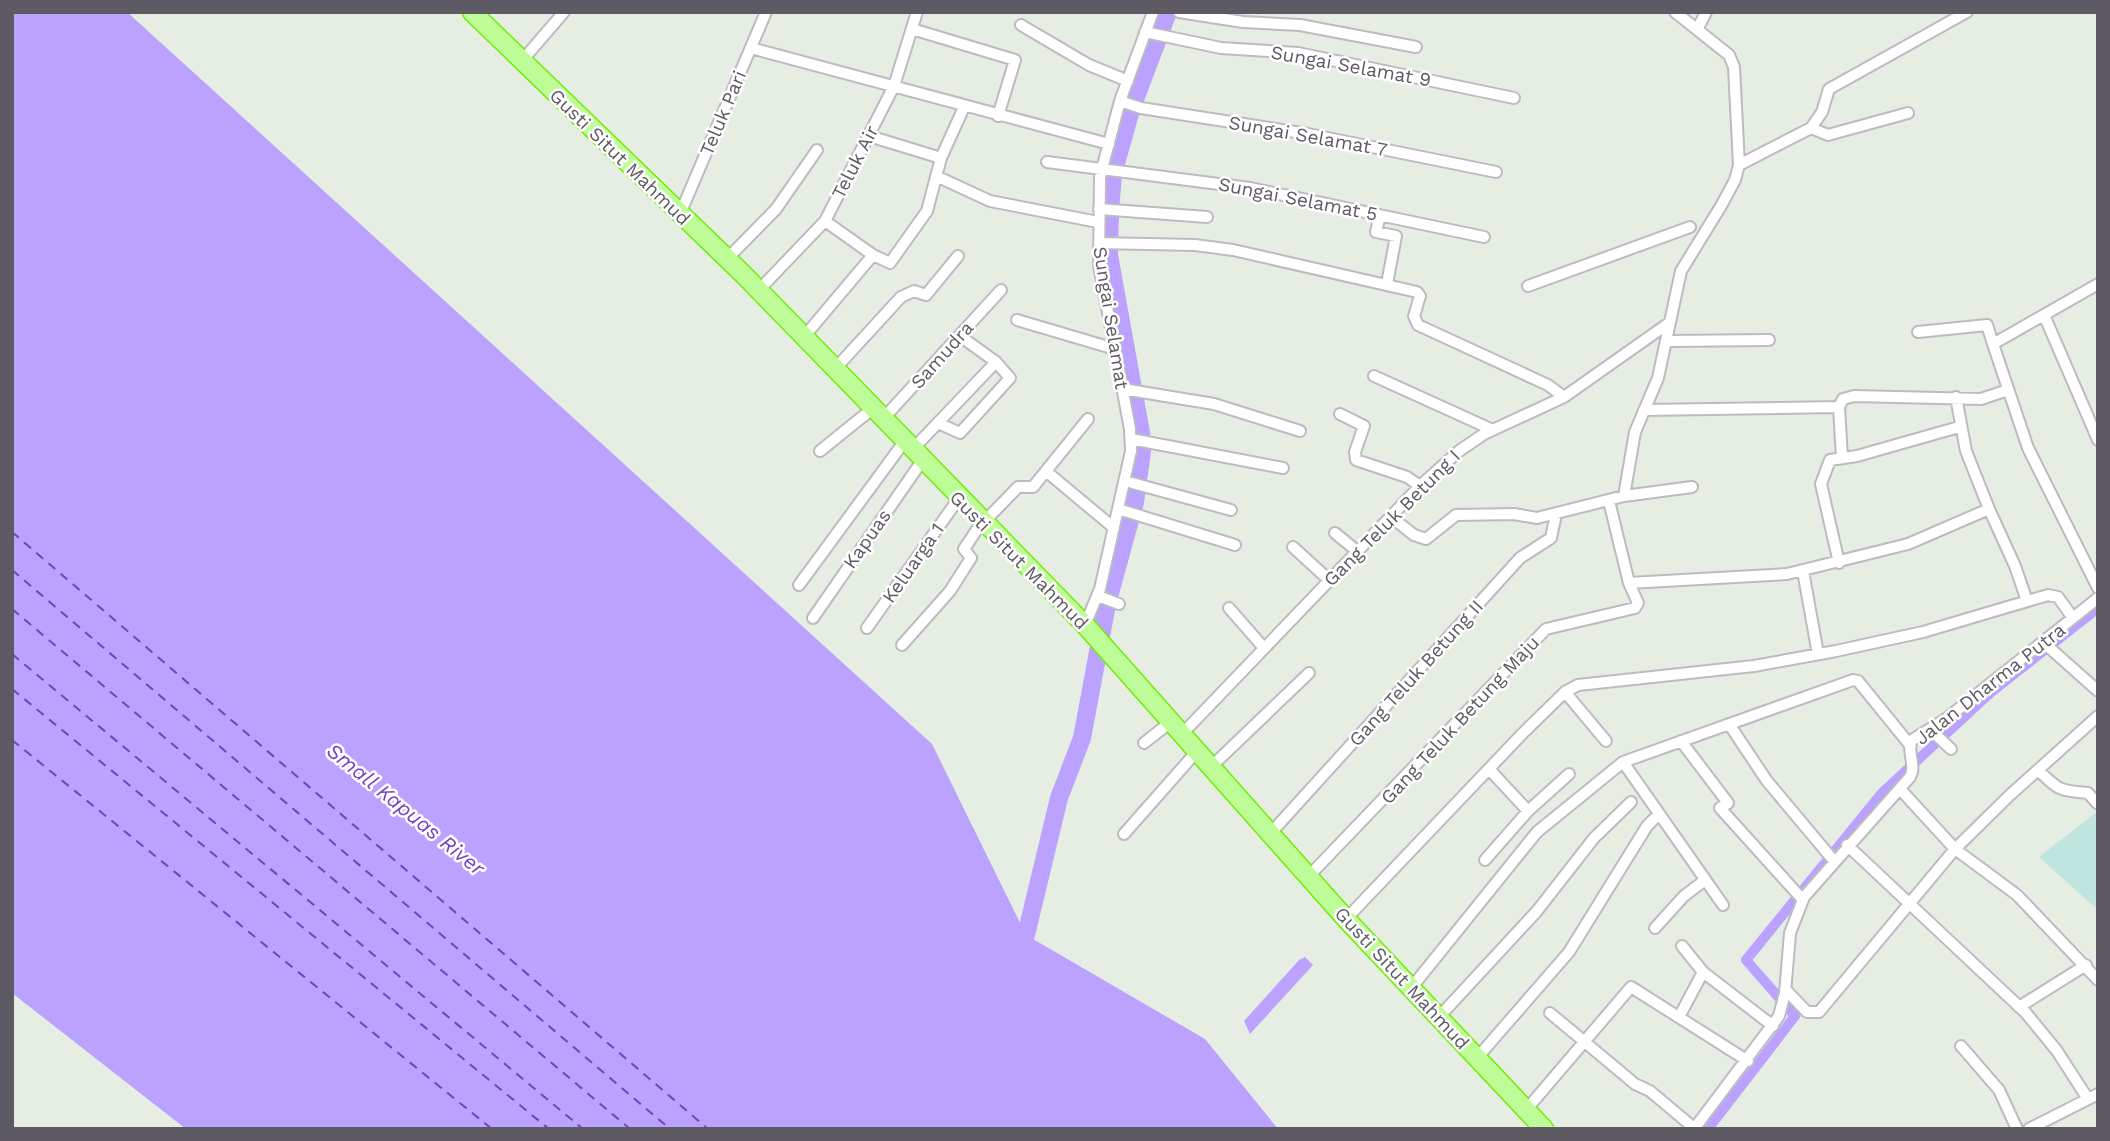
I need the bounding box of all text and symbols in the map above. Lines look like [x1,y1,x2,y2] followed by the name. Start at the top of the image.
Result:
[1269,41,1433,91] street label: Sungai Selamat 9
[695,67,751,159] street label: Teluk Pari
[545,84,695,230] street label: Gusti Situt Mahmud
[1227,111,1389,161] street label: Sungai Selamat 7
[827,121,883,203] street label: Teluk Air
[1216,172,1380,226] street label: Sungai Selamat 5
[1088,245,1134,391] street label: Sungai Selamat
[906,316,978,393] street label: Samudra
[1319,445,1465,591] street label: Gang Teluk Betung I
[945,486,1093,634] street label: Gusti Situt Mahmud
[838,505,896,573] street label: Kapuas
[877,519,949,607] street label: Keluarga 1
[1344,595,1488,751] street label: Gang Teluk Betung II
[1910,618,2070,750] street label: Jalan Dharma Putra
[1376,631,1544,809] street label: Gang Teluk Betung Maju
[322,738,491,881] water label: Small Kapuas River
[1330,902,1474,1054] street label: Gusti Situt Mahmud

